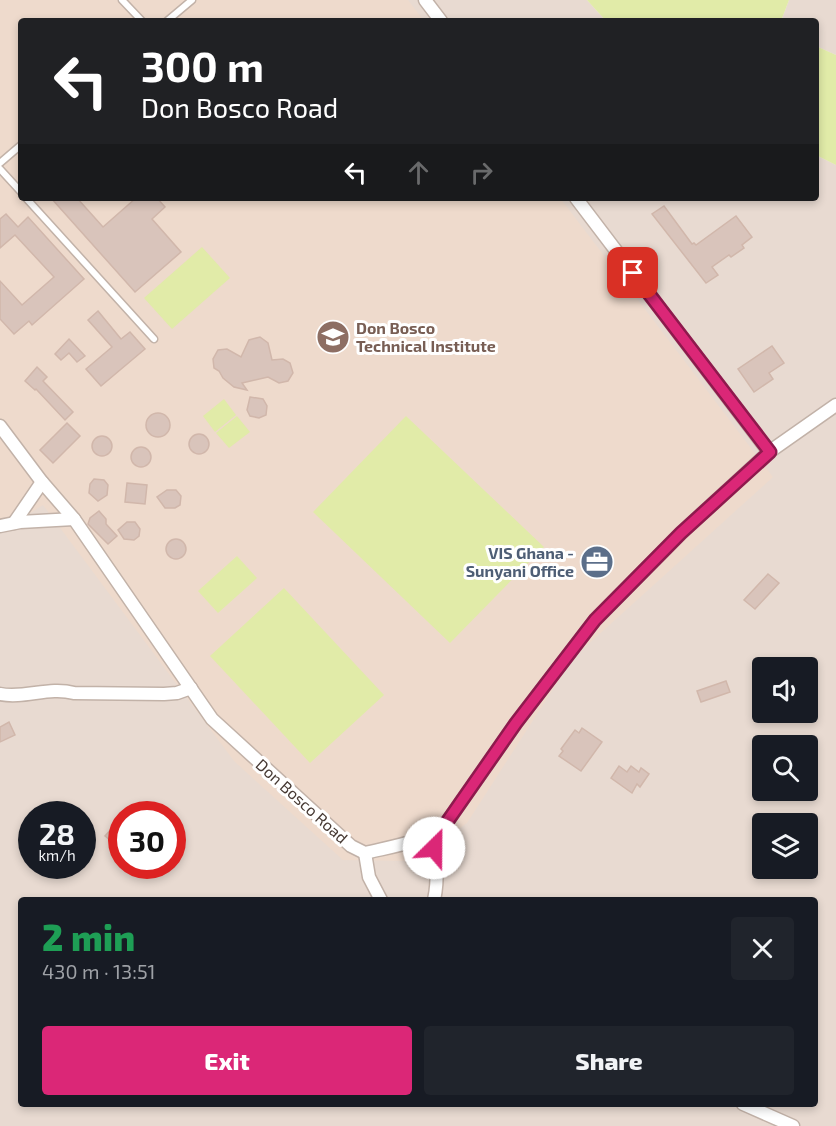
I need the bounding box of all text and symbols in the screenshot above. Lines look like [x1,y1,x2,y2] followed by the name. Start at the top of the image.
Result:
[141,40,264,90] text: 300 m
[42,42,120,120] icon: left
[141,91,338,123] text: Don Bosco Road
[339,156,372,189] icon: left
[402,156,435,189] icon: ahead
[465,156,498,189] icon: right
[607,247,658,298] pin
[616,256,649,289] icon: arrive
[356,318,496,355] place label: Don Bosco Technical Institute
[315,319,351,355] school or university icon: Don Bosco Technical Institute
[466,543,574,581] place label: VIS Ghana - Sunyani Office
[579,544,615,580] office icon: VIS Ghana - Sunyani Office
[752,657,818,879] map controls
[752,657,818,723] button: sound
[752,735,818,801] button: search
[253,754,352,847] street label: Don Bosco Road
[108,801,186,879] speed limit sign: 30
[752,813,818,879] button: layers
[39,815,75,851] text: 28
[402,816,466,880] position arrow
[38,846,76,864] text: km/h
[42,915,135,958] text: 2 min
[731,917,794,980] button: close
[42,959,156,983] text: 430 m · 13:51
[42,1026,412,1095] button: Exit
[424,1026,794,1095] button: Share

